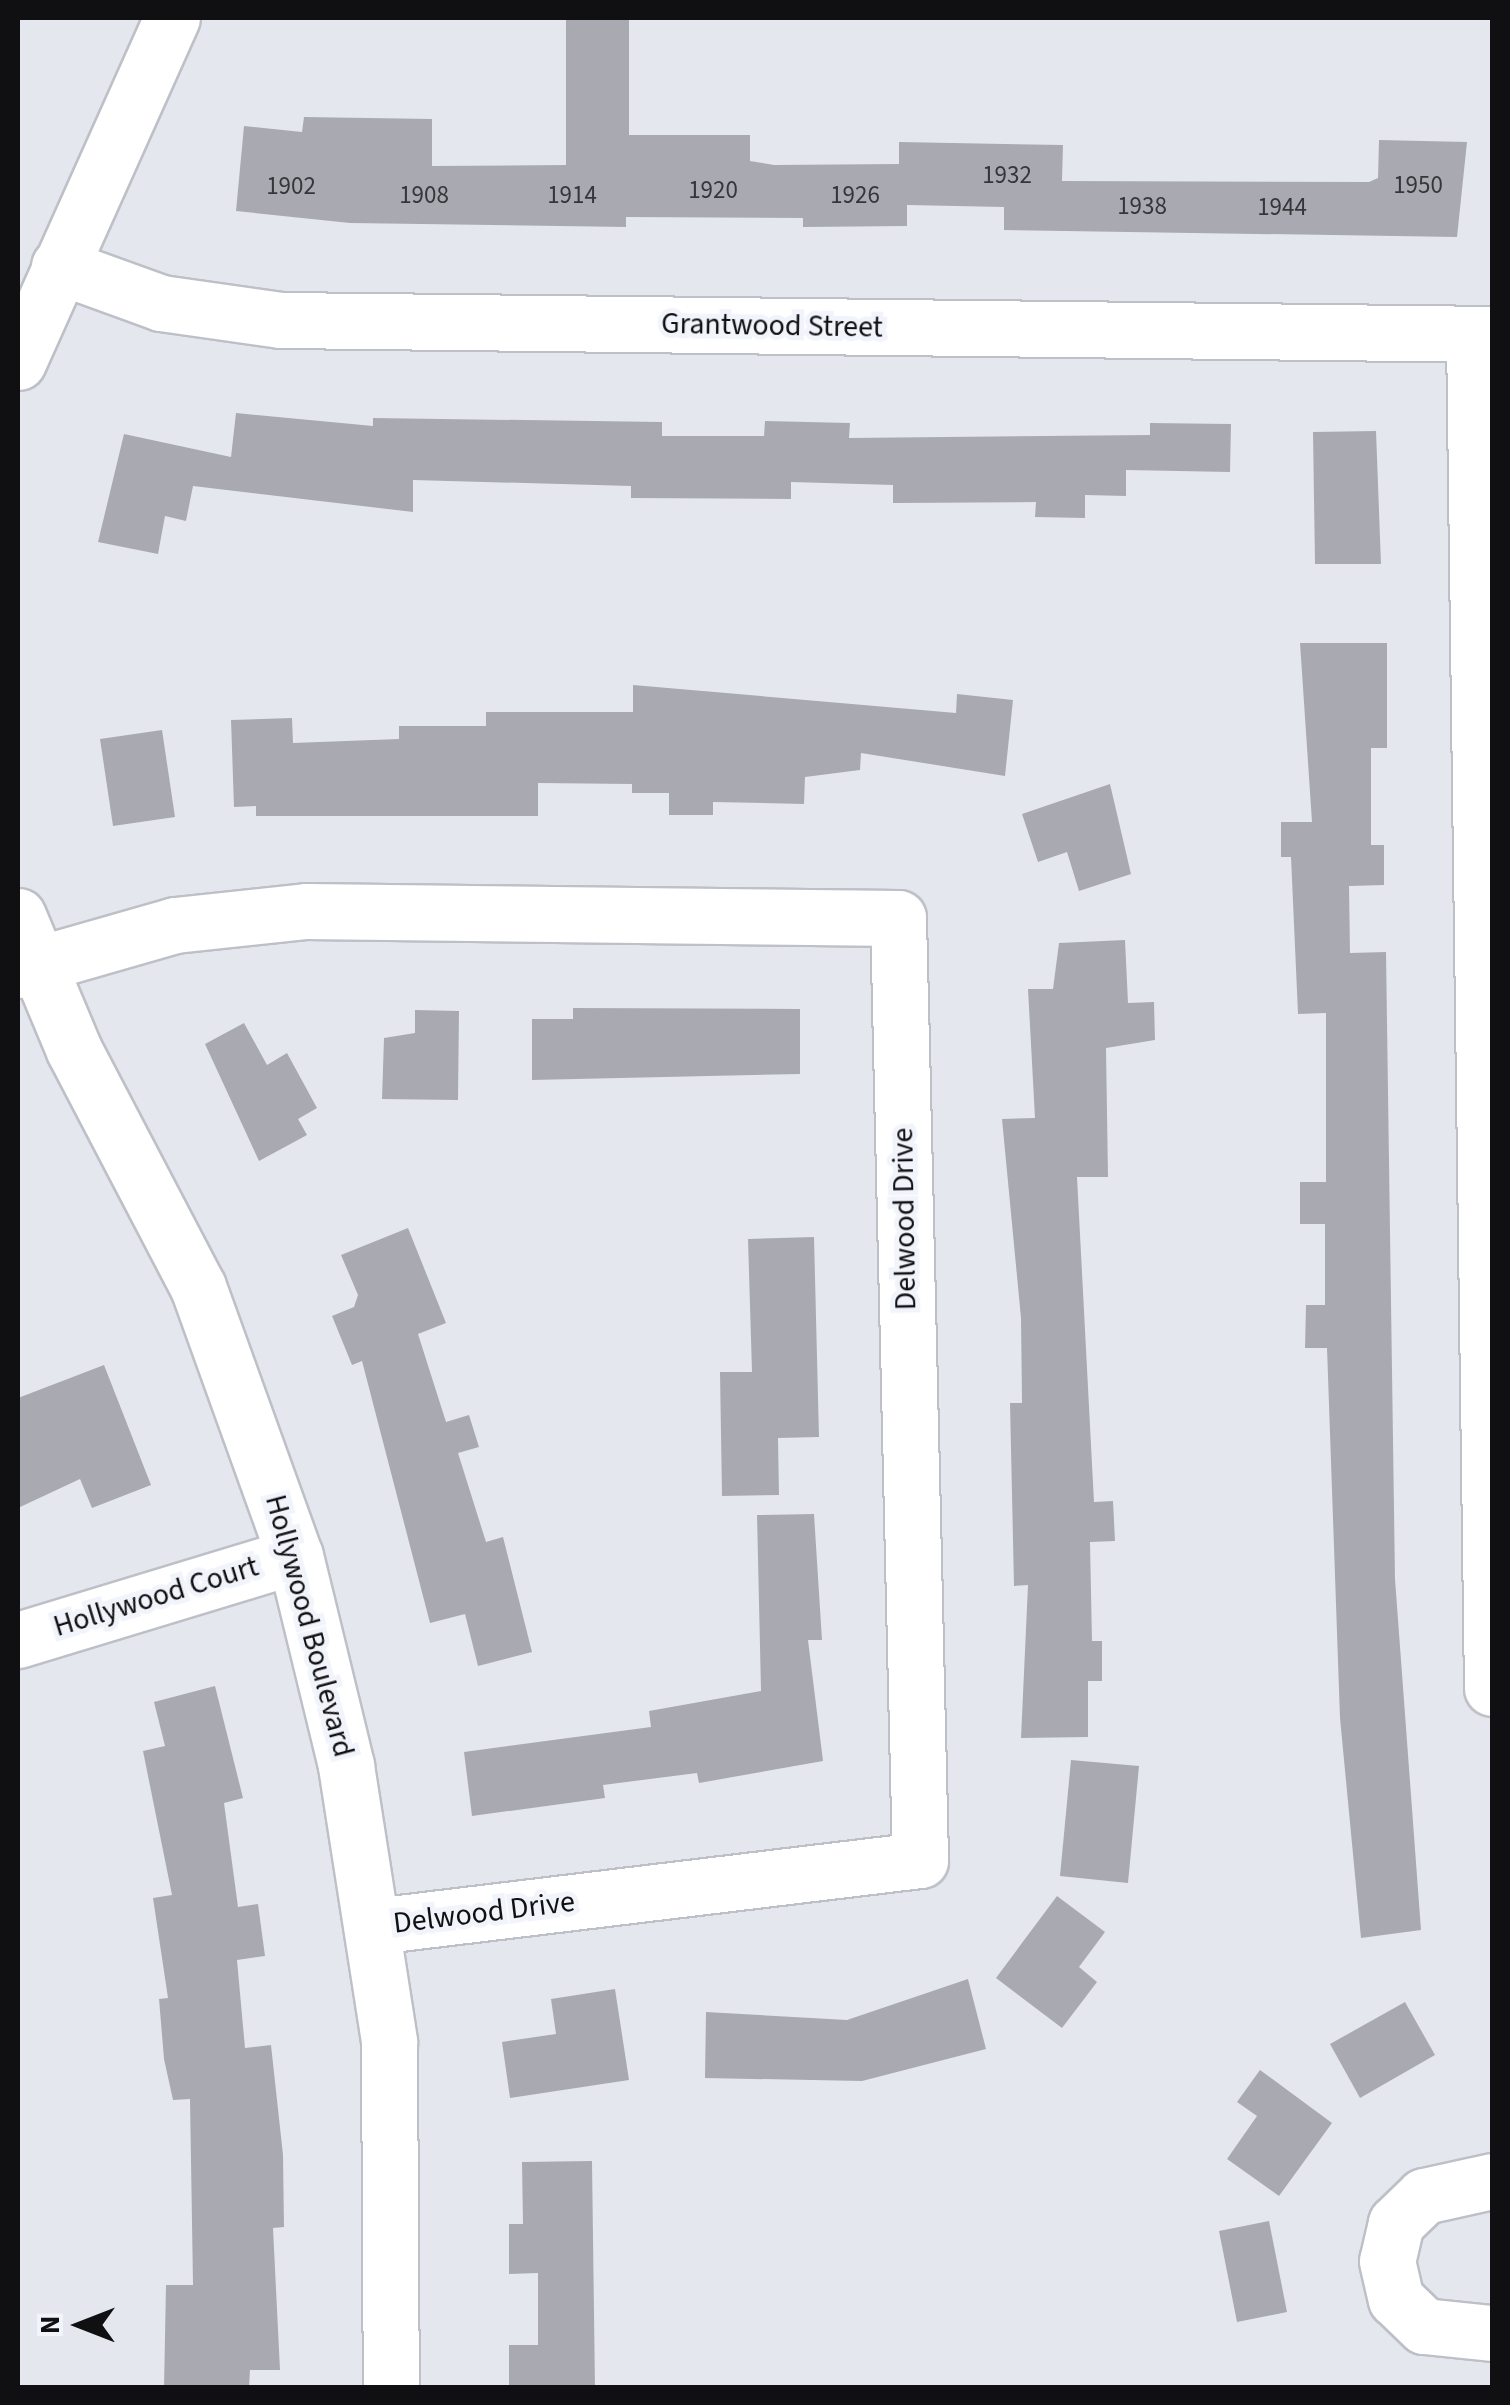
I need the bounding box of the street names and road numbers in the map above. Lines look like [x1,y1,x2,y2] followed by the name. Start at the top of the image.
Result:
[661,306,883,346] street label: Grantwood Street
[885,1127,925,1311] street label: Delwood Drive
[257,1491,361,1761] street label: Hollywood Boulevard
[49,1549,263,1645] street label: Hollywood Court
[391,1884,577,1942] street label: Delwood Drive

